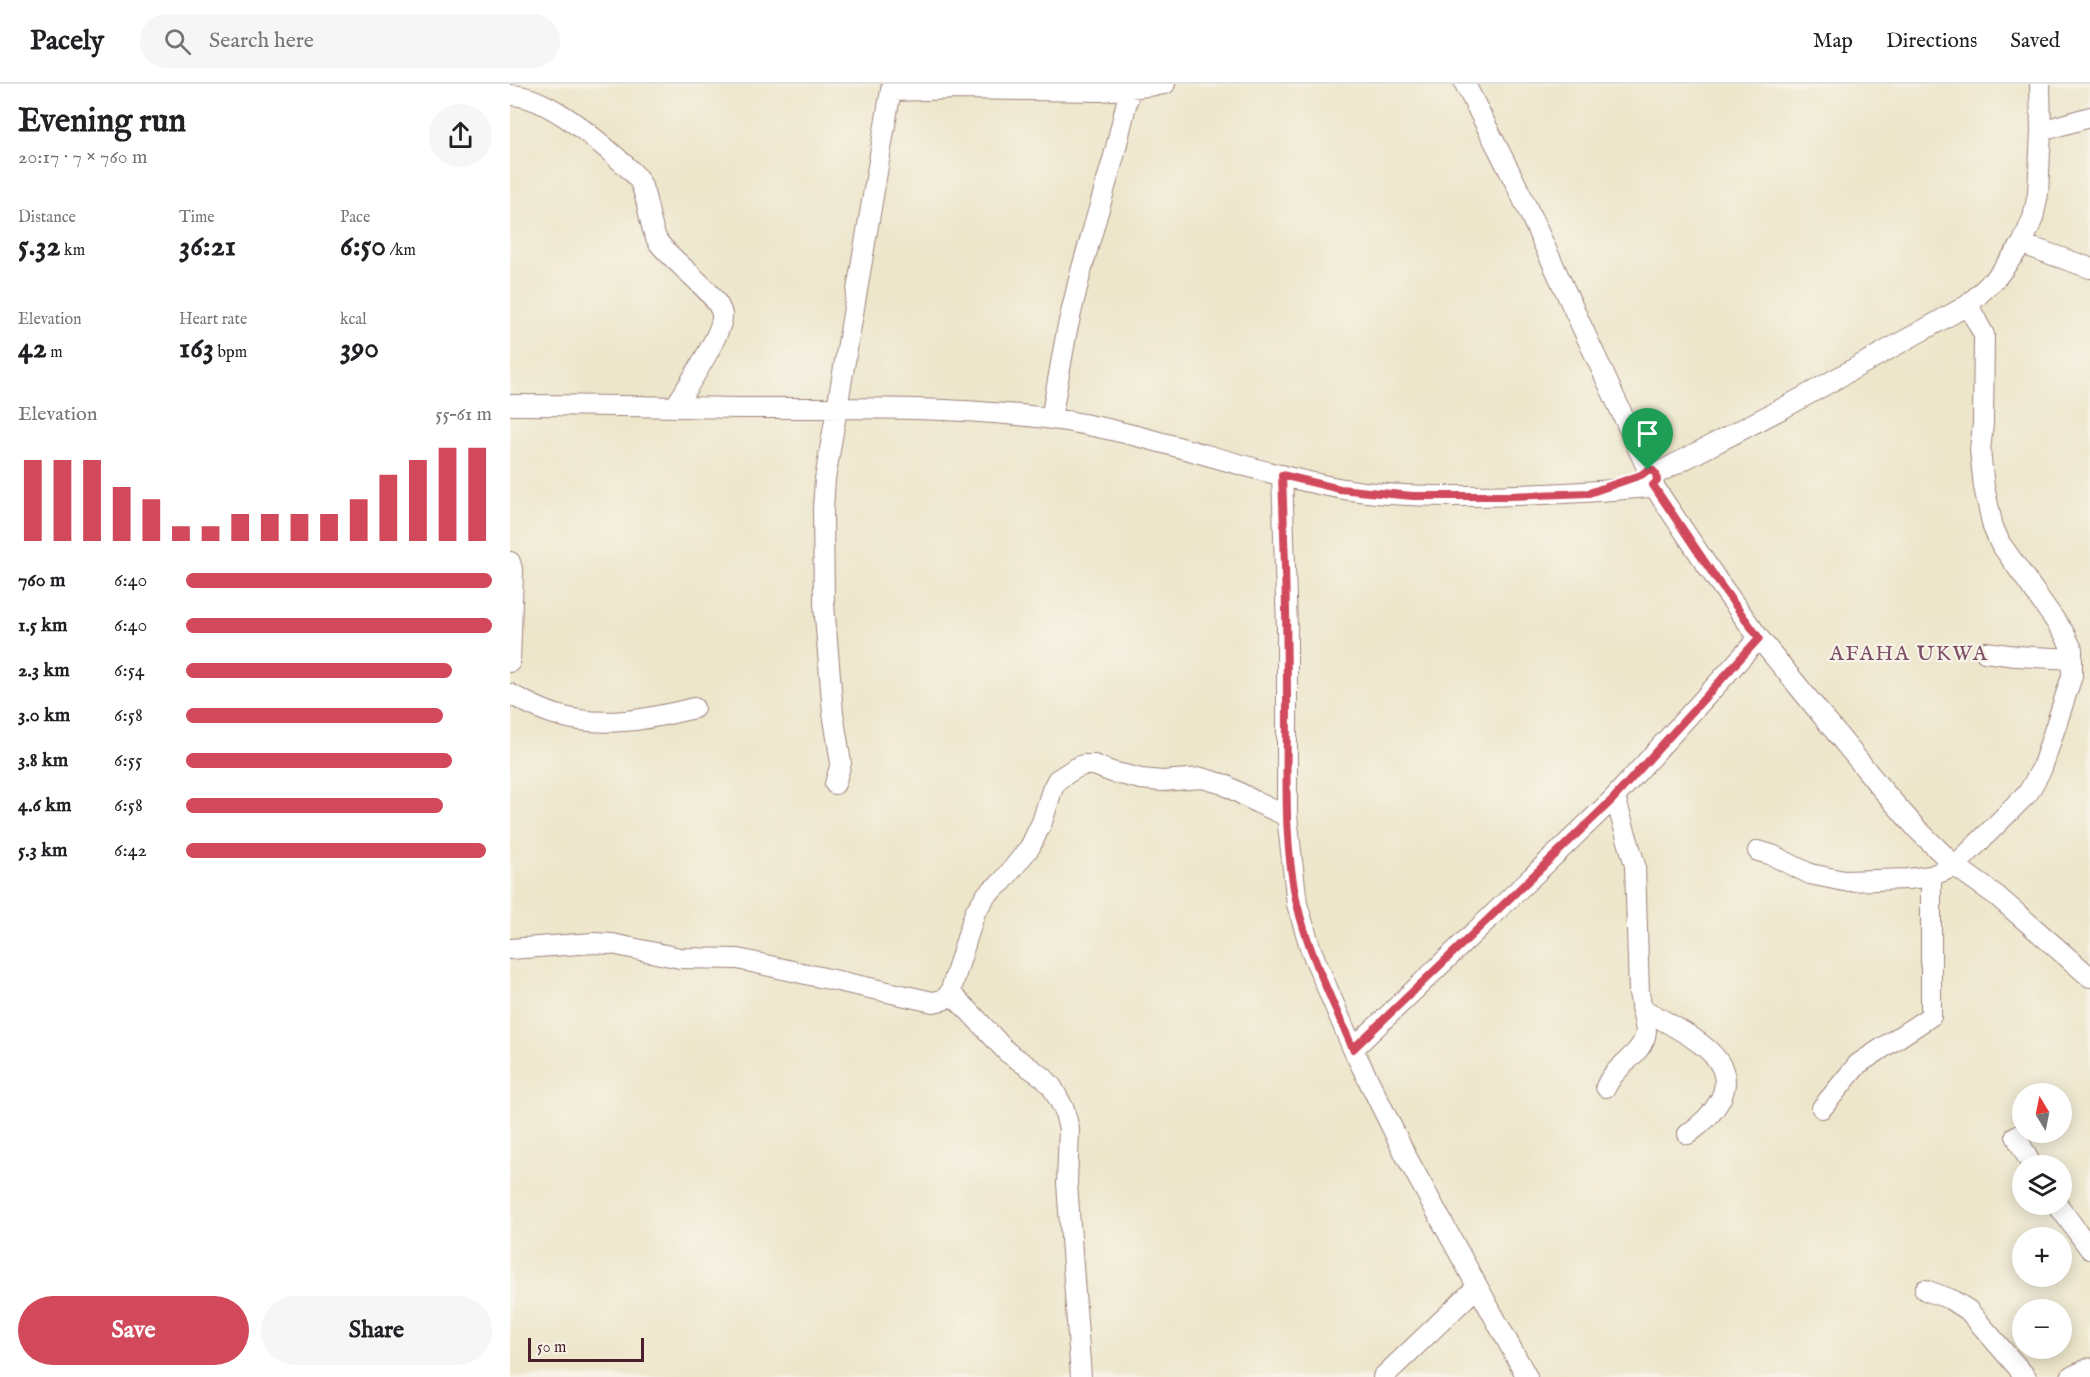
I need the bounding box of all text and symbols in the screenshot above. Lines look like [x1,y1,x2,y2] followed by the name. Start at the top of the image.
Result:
[140,14,560,68] search box
[30,24,104,59] text: Pacely
[161,25,194,58] icon: search
[209,27,314,55] text: Search here
[1813,28,1853,55] text: Map
[1886,28,1977,55] text: Directions
[2010,28,2060,55] text: Saved
[18,101,186,143] text: Evening run
[429,104,492,167] button: share
[18,145,147,170] text: 20:17 · 7 × 760 m
[18,208,76,228] text: Distance
[179,208,215,228] text: Time
[340,208,370,228] text: Pace
[18,228,61,266] text: 5.32
[179,228,236,266] text: 36:21
[340,228,386,266] text: 6:50
[61,241,85,261] text: km
[386,241,416,261] text: /km
[18,310,81,330] text: Elevation
[179,310,247,330] text: Heart rate
[340,310,367,330] text: kcal
[18,330,47,368] text: 42
[179,330,214,368] text: 163
[340,330,379,368] text: 390
[47,343,63,363] text: m
[214,343,247,363] text: bpm
[18,402,97,427] text: Elevation
[435,402,492,427] text: 55–61 m
[1622,408,1673,470] pin
[1631,417,1664,450] icon: arrive
[18,568,65,593] text: 760 m
[114,568,147,593] text: 6:40
[18,613,68,638] text: 1.5 km
[114,613,147,638] text: 6:40
[1828,641,1989,668] district label: AFAHA UKWA
[18,658,70,683] text: 2.3 km
[114,658,145,683] text: 6:54
[18,703,70,728] text: 3.0 km
[114,703,143,728] text: 6:58
[18,748,68,773] text: 3.8 km
[114,748,142,773] text: 6:55
[18,793,72,818] text: 4.6 km
[114,793,143,818] text: 6:58
[18,838,68,863] text: 5.3 km
[114,838,147,863] text: 6:42
[2012,1083,2072,1143] north arrow
[2012,1083,2072,1359] map controls
[2012,1155,2072,1215] button: layers
[2012,1227,2072,1287] button: +
[18,1296,249,1365] button: Save
[261,1296,492,1365] button: Share
[2012,1299,2072,1359] button: −
[528,1335,644,1362] scale bar
[537,1338,566,1358] text: 50 m

